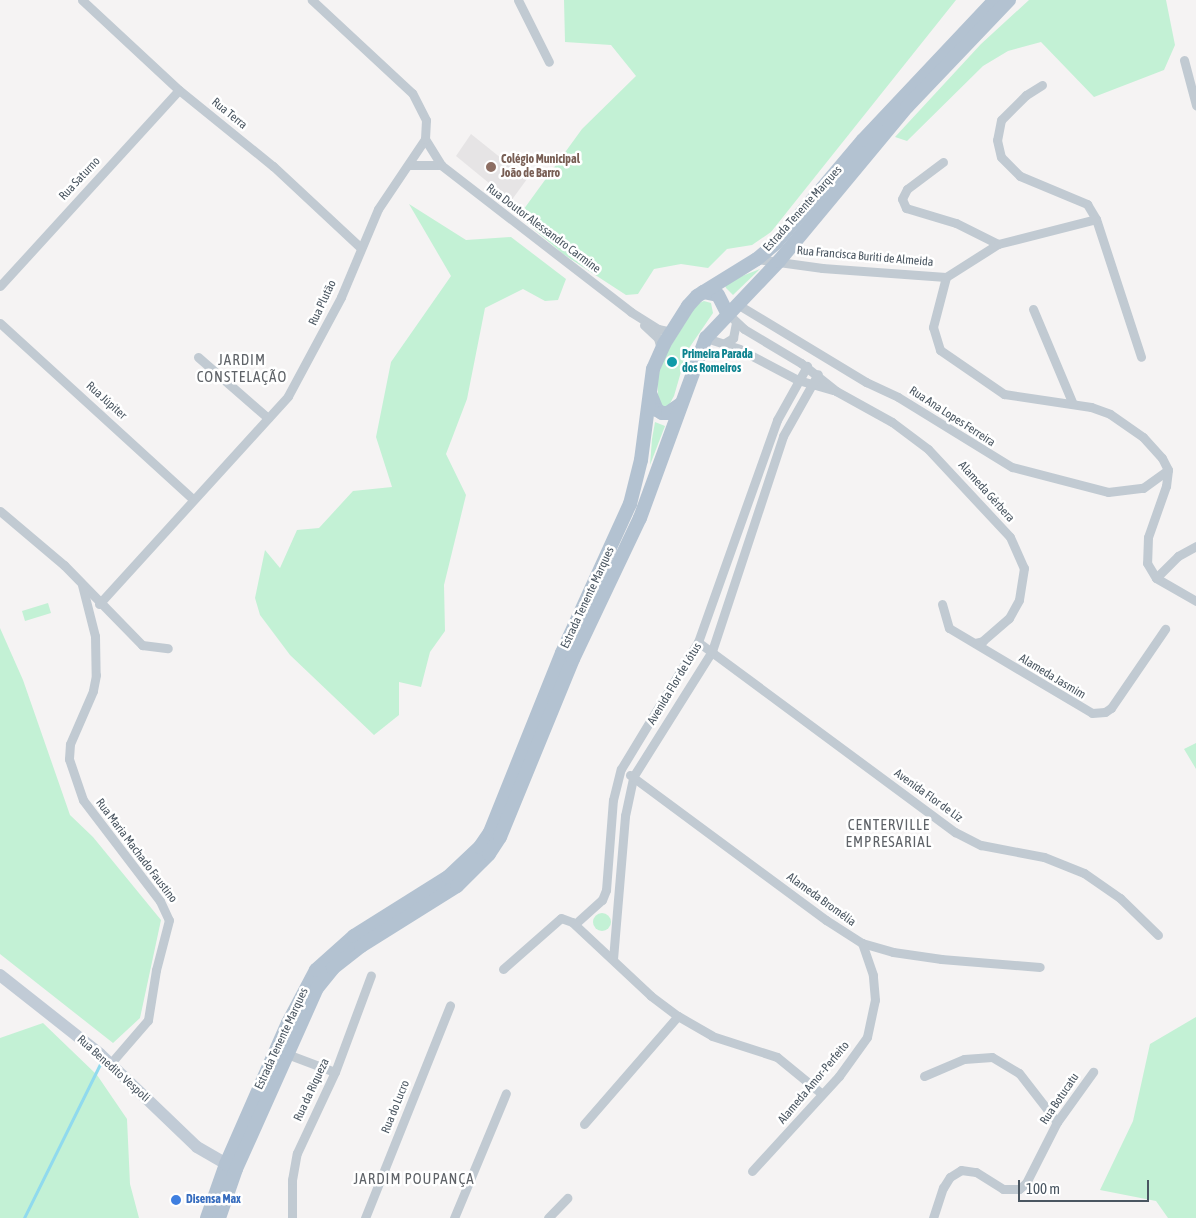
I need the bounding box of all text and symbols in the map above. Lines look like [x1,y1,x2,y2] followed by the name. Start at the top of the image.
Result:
[208,95,250,133] street label: Rua Terra
[501,153,580,181] place label: Colégio Municipal João de Barro
[56,154,104,204] street label: Rua Saturno
[485,161,497,173] marker: Colégio Municipal João de Barro
[761,163,845,255] street label: Estrada Tenente Marques
[483,181,603,277] street label: Rua Doutor Alessandro Carmine
[796,244,934,270] street label: Rua Francisca Buriti de Almeida
[306,278,340,328] street label: Rua Plutão
[682,348,753,376] place label: Primeira Parada dos Romeiros
[195,350,289,385] district label: JARDIM CONSTELAÇÃO
[666,356,678,368] marker: Primeira Parada dos Romeiros
[83,379,129,423] street label: Rua Júpiter
[906,384,998,450] street label: Rua Ana Lopes Ferreira
[955,459,1017,525] street label: Alameda Gérbera
[558,545,618,651] street label: Estrada Tenente Marques
[645,640,705,728] street label: Avenida Flor de Lótus
[1016,651,1088,703] street label: Alameda Jasmim
[891,766,965,826] street label: Avenida Flor de Liz
[92,796,180,906] street label: Rua Maria Machado Faustino
[844,815,934,850] district label: CENTERVILLE EMPRESARIAL
[784,870,858,930] street label: Alameda Bromélia
[252,986,312,1092] street label: Estrada Tenente Marques
[74,1033,152,1105] street label: Rua Benedito Vespoli
[775,1039,853,1127] street label: Alameda Amor-Perfeito
[291,1056,333,1124] street label: Rua da Riqueza
[1038,1071,1082,1127] street label: Rua Botucatu
[379,1078,413,1136] street label: Rua do Lucro
[352,1170,476,1188] district label: JARDIM POUPANÇA
[1021,1170,1152,1202] scale bar
[1026,1180,1060,1197] text: 100 m
[186,1193,241,1207] place label: Disensa Max
[170,1194,182,1206] marker: Disensa Max

